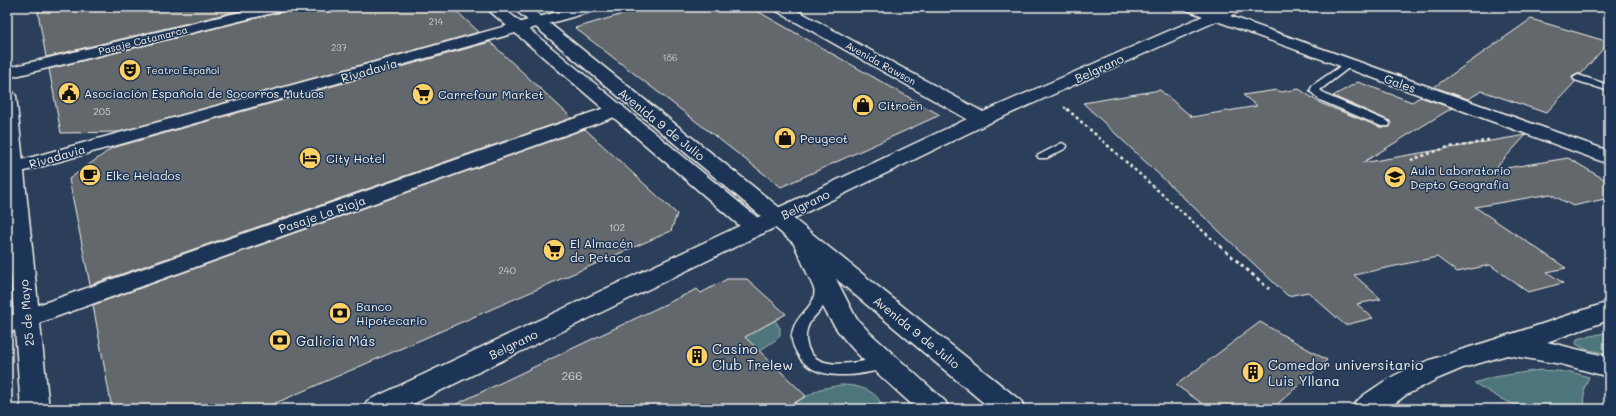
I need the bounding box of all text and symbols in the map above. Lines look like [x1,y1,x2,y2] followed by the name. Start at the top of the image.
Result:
[429,16,444,27] house number: 214
[97,22,189,58] street label: Pasaje Catamarca
[843,38,919,88] street label: Avenida Rawson
[331,42,347,53] house number: 237
[1072,50,1126,86] street label: Belgrano
[663,52,677,63] house number: 186
[339,54,399,86] street label: Rivadavia
[117,57,143,83] theatre icon: Teatro Español
[146,63,220,77] place label: Teatro Español
[1382,70,1418,96] street label: Gales
[56,80,82,106] public building icon: Asociación Española de Socorros Mutuos
[410,81,436,107] supermarket icon: Carrefour Market
[615,84,709,164] street label: Avenida 9 de Julio
[84,85,324,101] place label: Asociación Española de Socorros Mutuos
[438,86,544,102] place label: Carrefour Market
[850,92,876,118] shop icon: Citroën
[878,97,923,113] place label: Citroën
[93,104,111,118] house number: 205
[772,125,798,151] shop icon: Peugeot
[800,130,848,146] place label: Peugeot
[27,140,87,172] street label: Rivadavia
[297,145,323,171] hotel icon: City Hotel
[326,150,385,166] place label: City Hotel
[77,162,103,188] cafe icon: Elke Helados
[1410,162,1510,192] place label: Aula Laboratorio Depto Geografía
[1382,164,1408,190] school or university icon: Aula Laboratorio Depto Geografía
[106,167,181,183] place label: Elke Helados
[778,185,832,223] street label: Belgrano
[276,192,368,236] street label: Pasaje La Rioja
[609,220,625,234] house number: 102
[570,235,633,265] place label: El Almacén de Petaca
[541,237,567,263] supermarket icon: El Almacén de Petaca
[498,263,516,277] house number: 240
[15,279,37,347] street label: 25 de Mayo
[870,292,964,372] street label: Avenida 9 de Julio
[356,298,427,328] place label: Banco Hipotecario
[327,300,353,326] bank icon: Banco Hipotecario
[486,325,540,363] street label: Belgrano
[267,327,293,353] bank icon: Galicia Más
[296,331,375,350] place label: Galicia Más
[712,339,793,374] place label: Casino Club Trelew
[684,343,710,369] building icon: Casino Club Trelew
[1268,355,1423,390] place label: Comedor universitario Luis Yllana
[1240,359,1266,385] building icon: Comedor universitario Luis Yllana
[561,367,583,383] house number: 266

